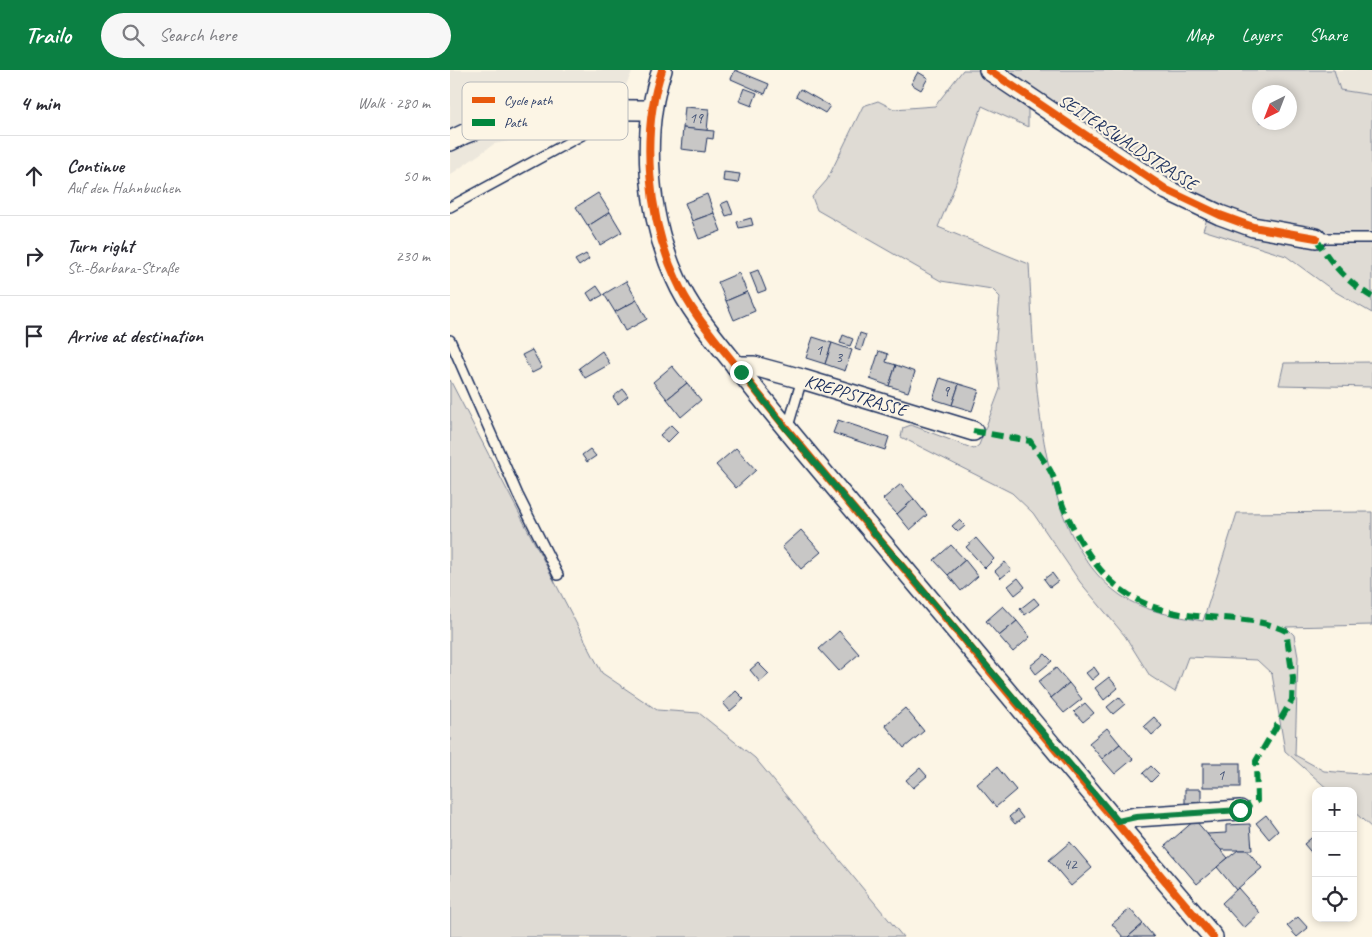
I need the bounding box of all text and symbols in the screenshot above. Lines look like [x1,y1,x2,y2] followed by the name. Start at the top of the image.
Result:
[101,13,451,58] search box
[25,20,71,50] text: Trailo
[119,21,147,49] icon: search
[159,23,236,47] text: Search here
[1186,24,1214,46] text: Map
[1242,24,1281,46] text: Layers
[1309,24,1347,46] text: Share
[462,82,628,140] legend
[1252,85,1297,130] north arrow
[1054,89,1203,196] street label: SEITERSWALDSTRASSE
[20,90,60,116] text: 4 min
[504,92,553,109] text: Cycle path
[358,93,430,113] text: Walk · 280 m
[689,109,704,128] house number: 19
[504,114,528,131] text: Path
[67,154,124,178] text: Continue
[20,162,48,190] icon: ahead
[403,166,430,186] text: 50 m
[67,178,180,198] text: Auf den Hahnbuchen
[67,234,134,258] text: Turn right
[20,242,48,270] icon: right
[396,246,430,266] text: 230 m
[67,258,178,278] text: St.-Barbara-Straße
[20,322,48,350] icon: arrive
[67,324,203,348] text: Arrive at destination
[816,341,824,360] house number: 1
[836,348,844,367] house number: 3
[730,361,753,384] route end
[802,370,911,422] street label: KREPPSTRASSE
[943,382,951,401] house number: 9
[1218,766,1226,785] house number: 1
[1312,787,1357,922] map controls
[1312,787,1357,832] button: +
[1229,799,1252,822] route start
[1312,832,1357,877] button: −
[1063,855,1078,874] house number: 42
[1312,877,1357,922] button: locate

